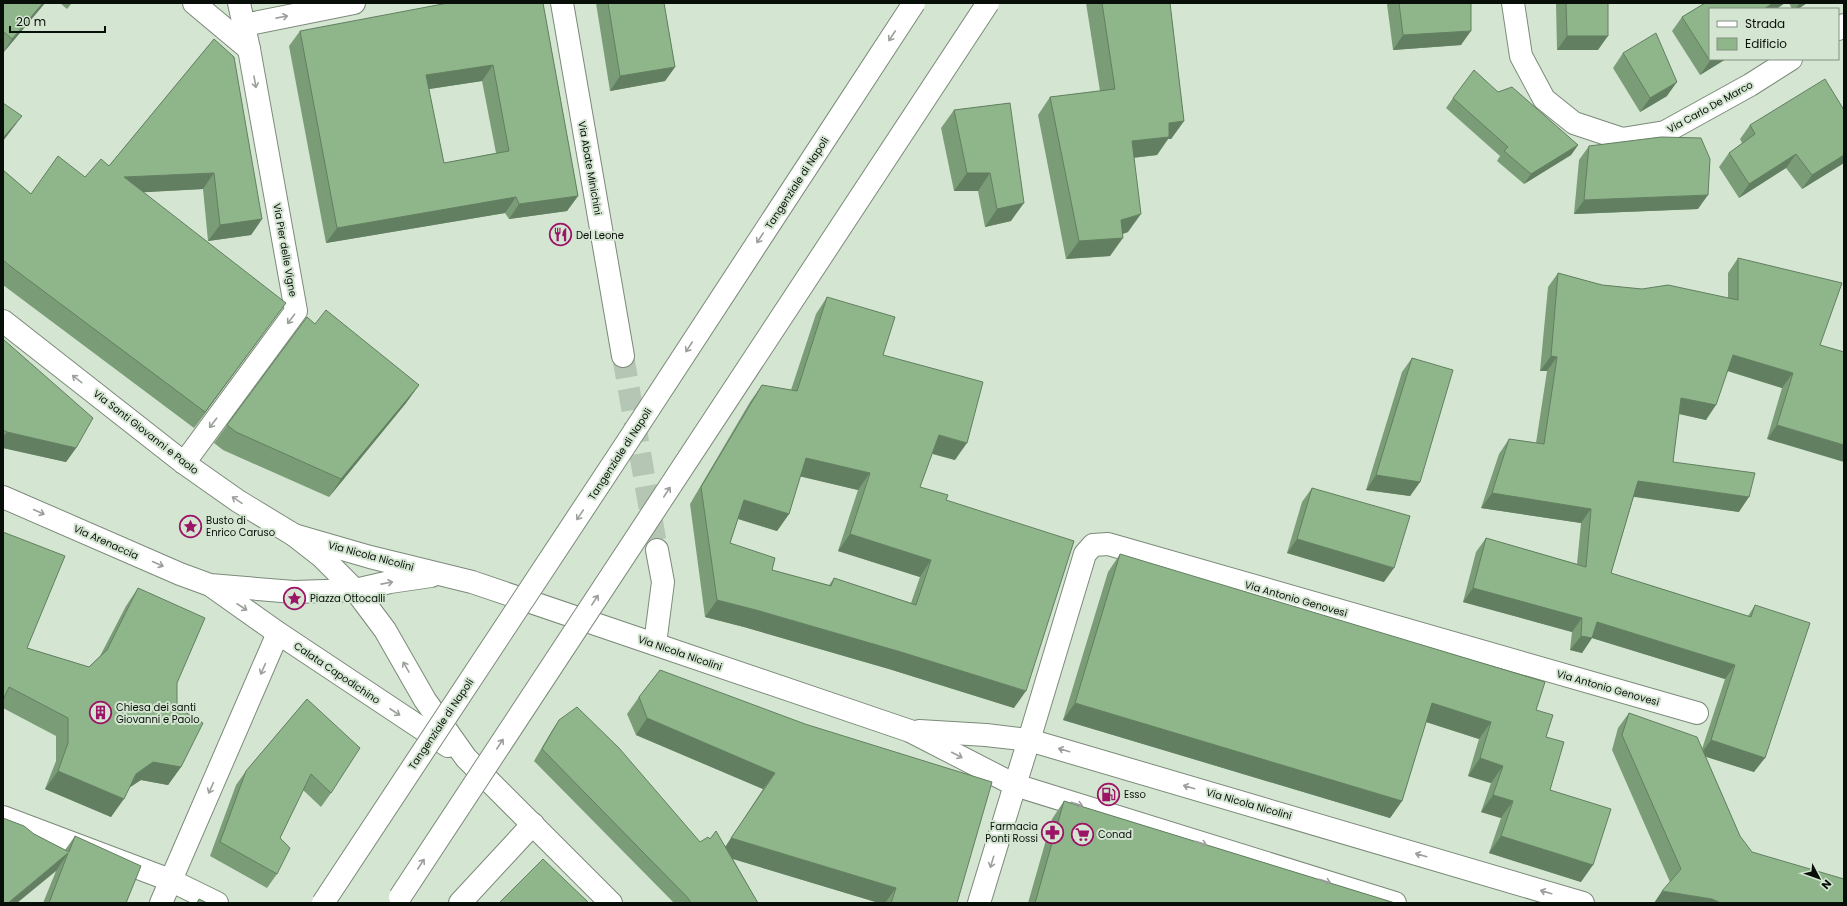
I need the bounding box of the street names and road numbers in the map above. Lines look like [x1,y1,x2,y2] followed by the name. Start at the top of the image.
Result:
[1664,77,1756,137] street label: Via Carlo De Marco
[574,120,606,216] street label: Via Abate Minichini
[762,134,832,232] street label: Tangenziale di Napoli
[269,202,301,298] street label: Via Pier delle Vigne
[90,386,202,478] street label: Via Santi Giovanni e Paolo
[585,405,655,503] street label: Tangenziale di Napoli
[71,521,141,563] street label: Via Arenaccia
[326,537,416,575] street label: Via Nicola Nicolini
[1243,577,1349,621] street label: Via Antonio Genovesi
[636,632,724,674] street label: Via Nicola Nicolini
[291,638,383,708] street label: Calata Capodichino
[1555,666,1661,710] street label: Via Antonio Genovesi
[405,676,477,772] street label: Tangenziale di Napoli
[1205,785,1293,823] street label: Via Nicola Nicolini

